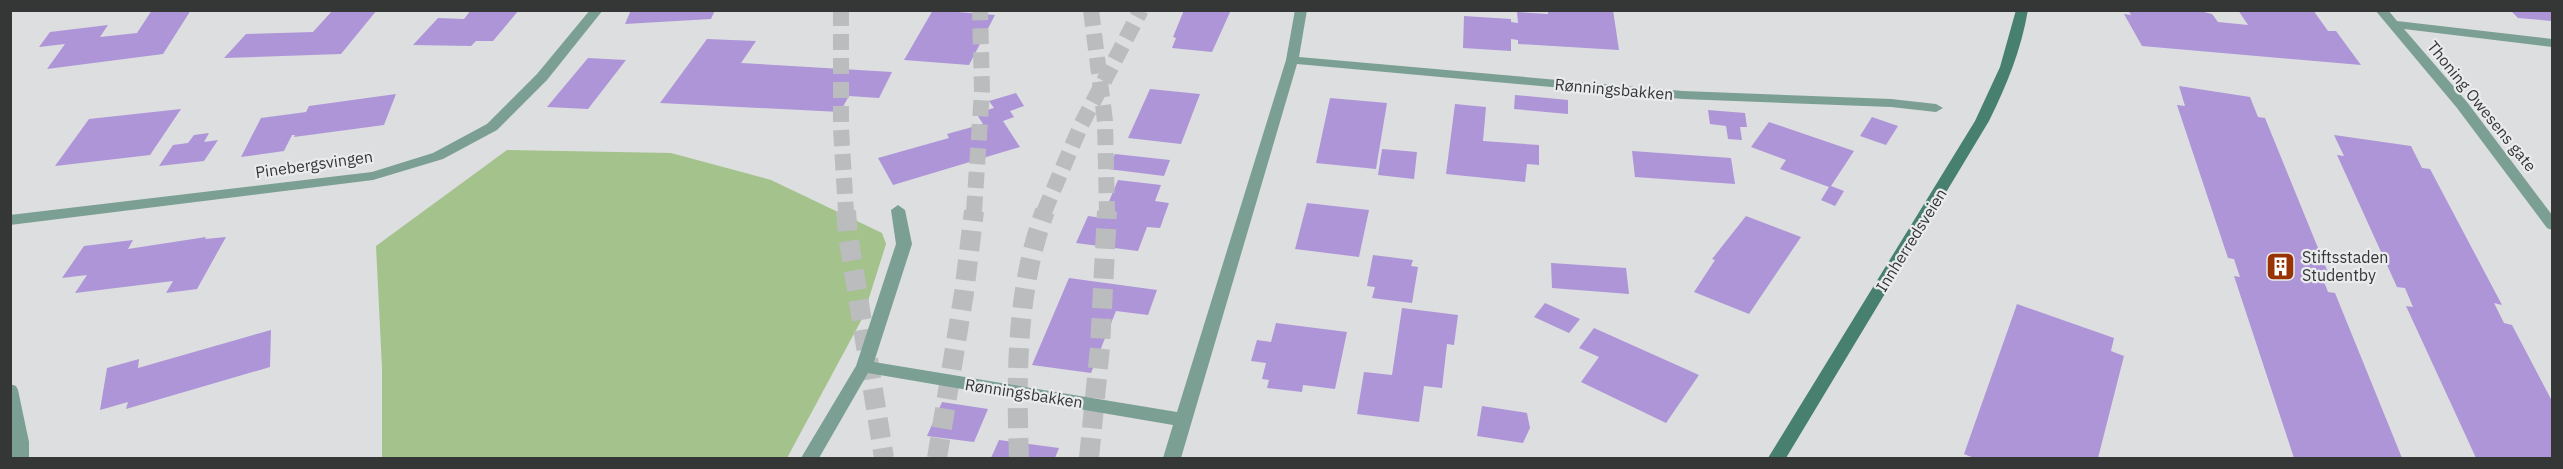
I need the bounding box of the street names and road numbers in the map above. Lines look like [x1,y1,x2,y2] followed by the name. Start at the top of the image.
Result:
[2423,37,2541,176] street label: Thoning Owesens gate
[1554,74,1674,104] street label: Rønningsbakken
[254,146,374,182] street label: Pinebergsvingen
[1871,185,1951,295] street label: Innherredsveien
[964,374,1084,412] street label: Rønningsbakken

